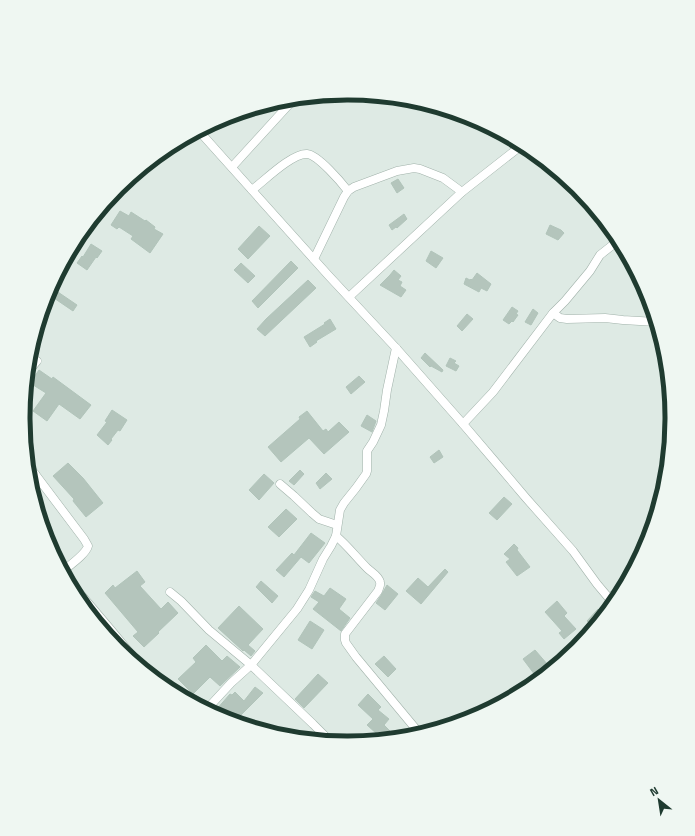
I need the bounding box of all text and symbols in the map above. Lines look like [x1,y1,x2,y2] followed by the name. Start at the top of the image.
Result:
[639,780,679,820] north arrow
[647,783,661,800] text: N

